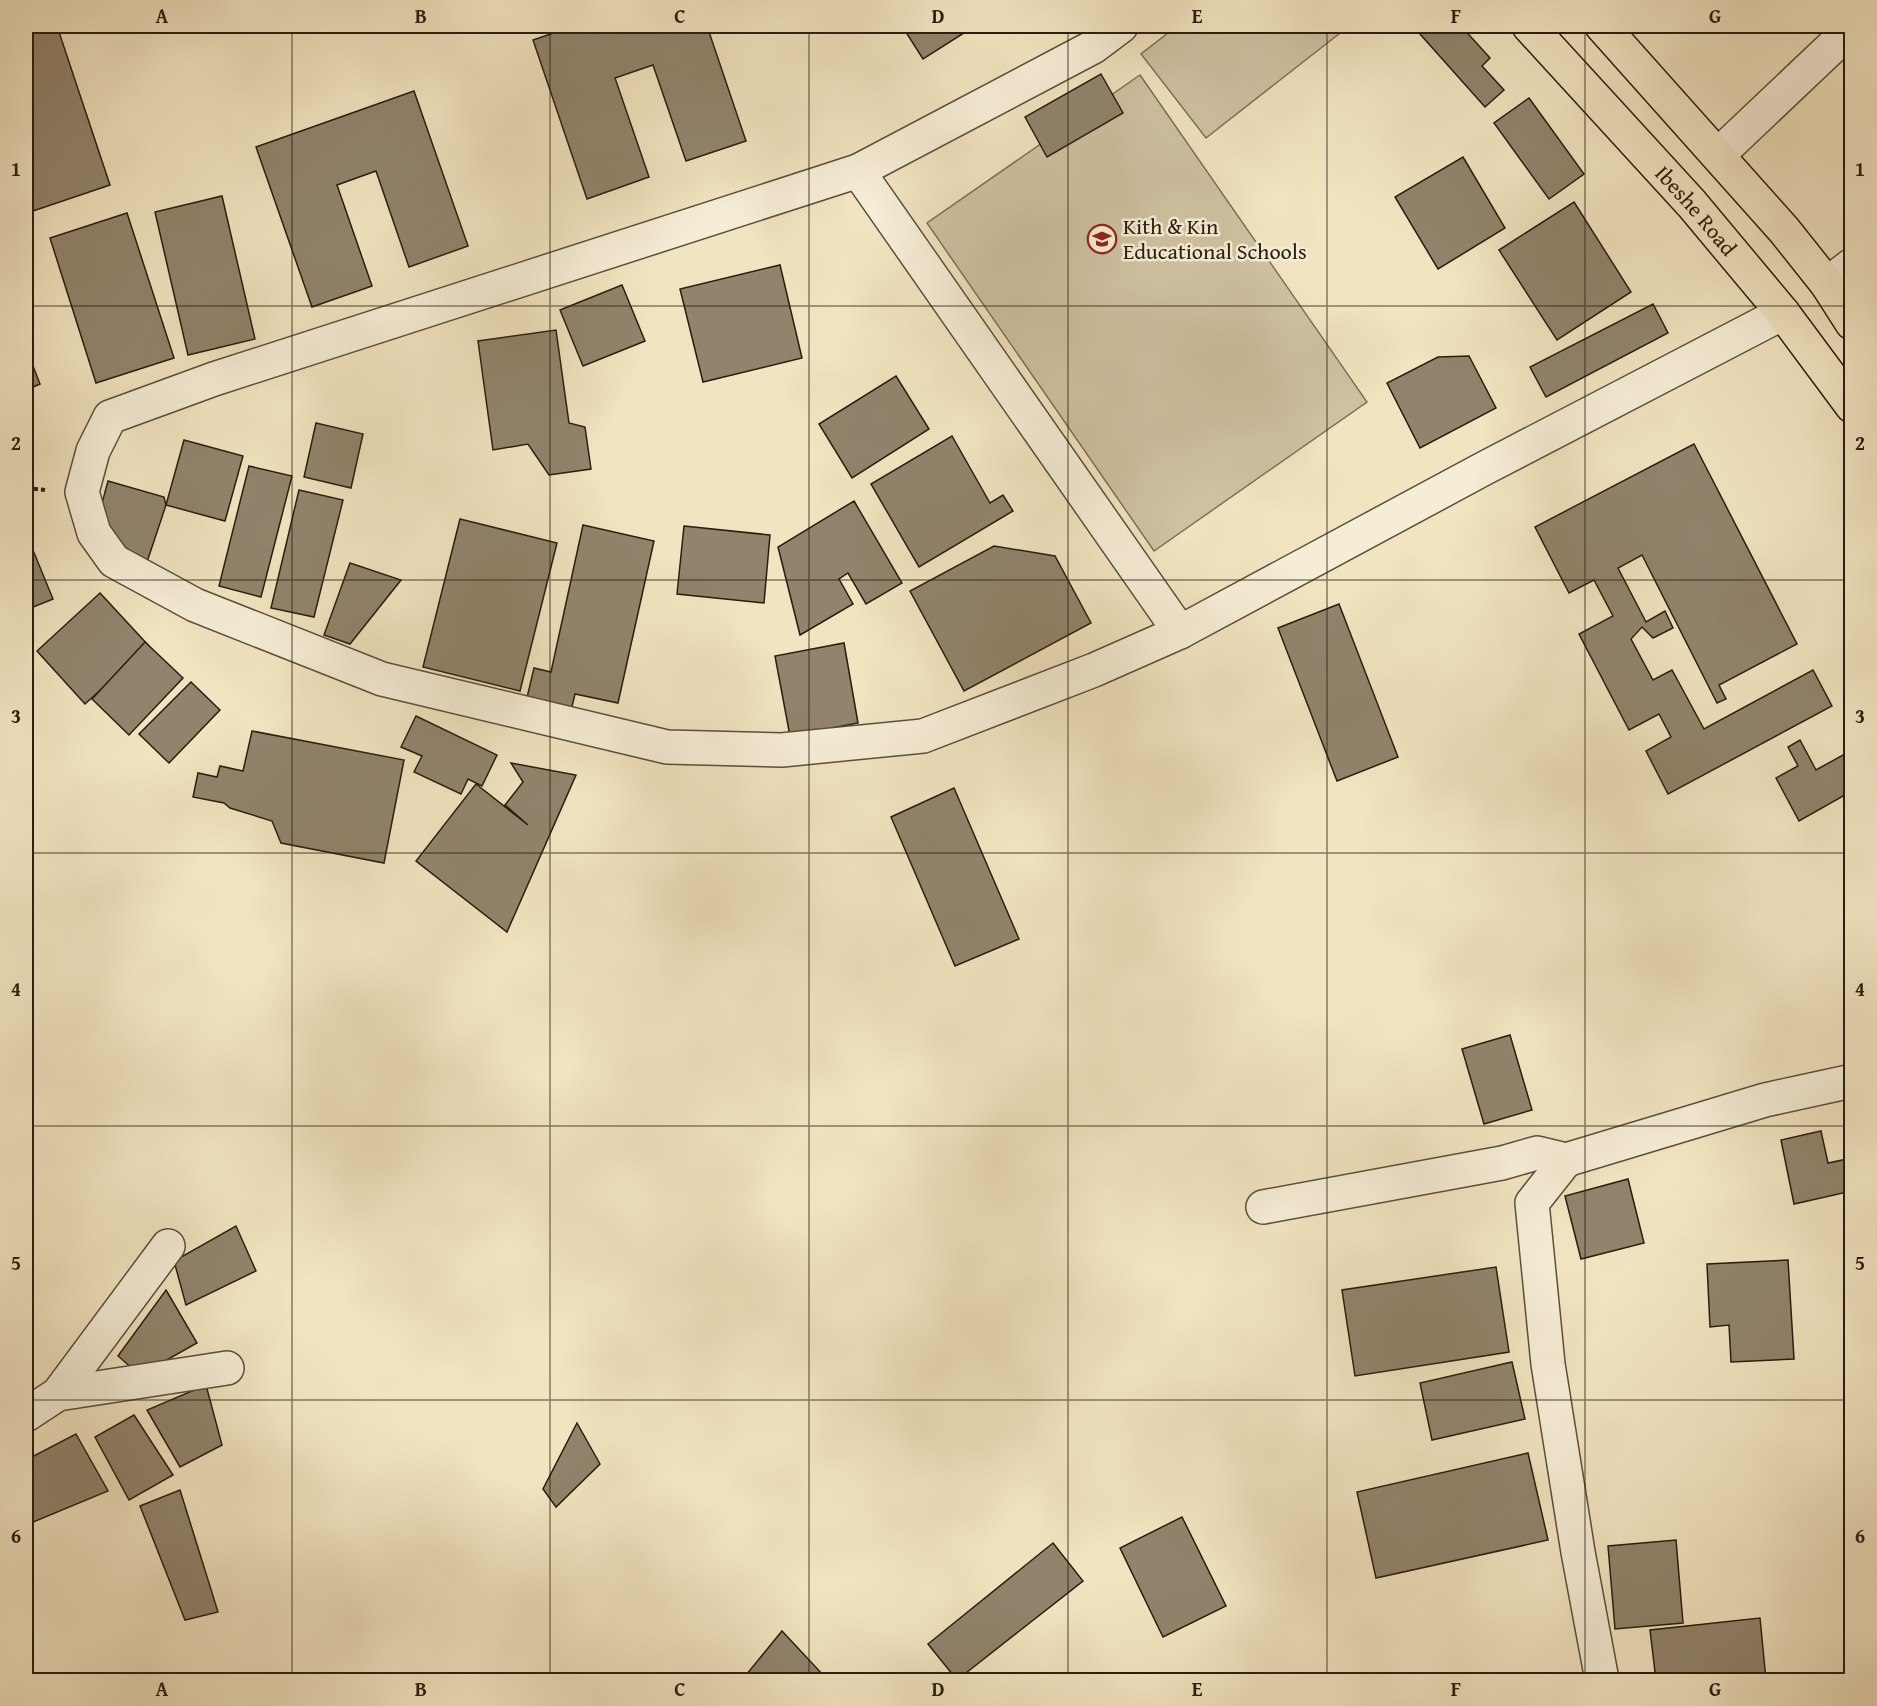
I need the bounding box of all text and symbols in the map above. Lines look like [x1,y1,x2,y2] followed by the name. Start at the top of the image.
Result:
[156,1,169,30] text: A
[415,1,427,30] text: B
[674,1,686,30] text: C
[931,1,945,30] text: D
[1192,1,1203,30] text: E
[1451,1,1461,30] text: F
[1709,1,1721,30] text: G
[11,154,21,183] text: 1
[1855,154,1865,183] text: 1
[1648,158,1745,263] street label: Ibeshe Road
[1123,210,1307,267] place label: Kith & Kin Educational Schools
[1086,223,1118,255] school or university icon: Kith & Kin Educational Schools
[11,428,21,457] text: 2
[1855,428,1865,457] text: 2
[11,701,21,730] text: 3
[1855,701,1865,730] text: 3
[11,974,21,1003] text: 4
[1855,974,1865,1003] text: 4
[11,1248,21,1277] text: 5
[1855,1248,1865,1277] text: 5
[11,1521,21,1550] text: 6
[1855,1521,1865,1550] text: 6
[156,1674,169,1703] text: A
[415,1674,427,1703] text: B
[674,1674,686,1703] text: C
[931,1674,945,1703] text: D
[1192,1674,1203,1703] text: E
[1451,1674,1461,1703] text: F
[1709,1674,1721,1703] text: G

